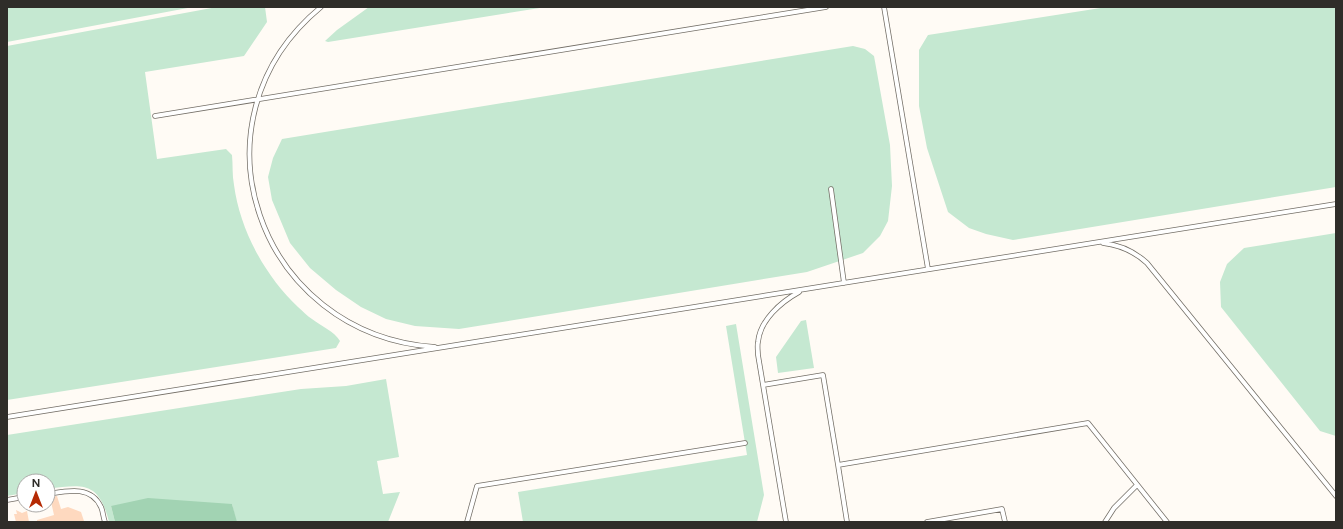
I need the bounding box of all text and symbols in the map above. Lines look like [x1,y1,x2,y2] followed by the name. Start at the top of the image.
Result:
[16,473,56,513] north arrow
[32,477,40,490] text: N

